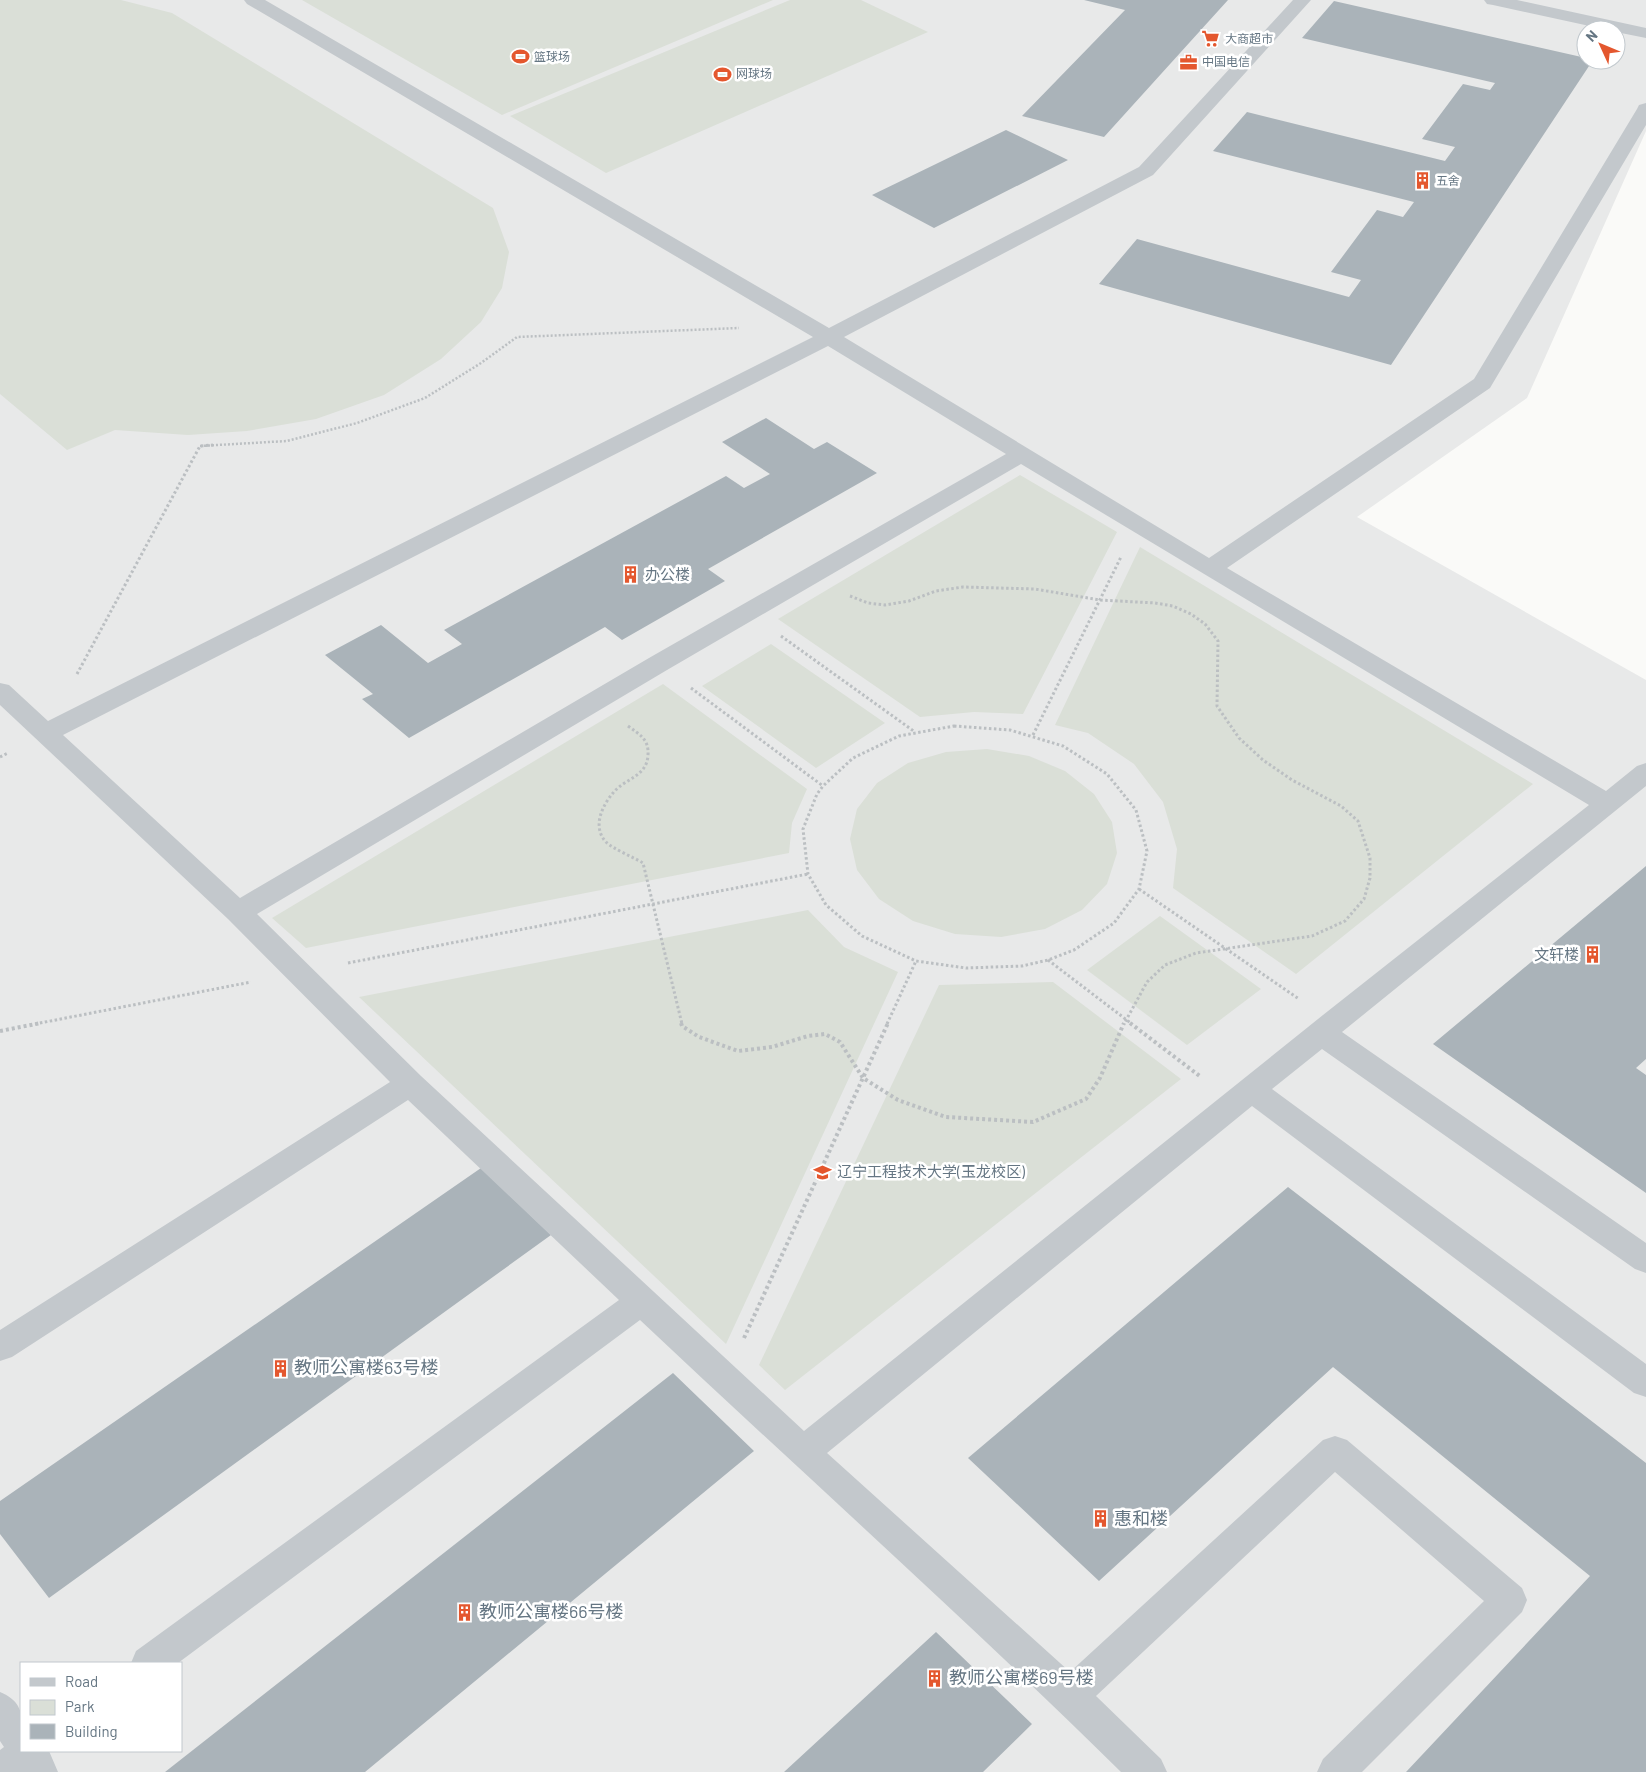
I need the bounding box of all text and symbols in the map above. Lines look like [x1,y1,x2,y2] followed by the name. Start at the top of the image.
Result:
[1576,20,1626,70] north arrow
[1582,26,1601,45] text: N
[1201,29,1221,49] supermarket icon: 大商超市
[1225,31,1273,45] place label: 大商超市
[510,47,530,67] sports icon: 篮球场
[534,49,570,63] place label: 篮球场
[1178,52,1198,72] office icon: 中国电信
[1202,54,1250,68] place label: 中国电信
[712,64,732,84] sports icon: 网球场
[736,66,772,80] place label: 网球场
[1412,171,1432,191] building icon: 五舍
[1436,173,1460,187] place label: 五舍
[621,565,641,585] building icon: 办公楼
[645,565,690,583] place label: 办公楼
[1534,945,1579,963] place label: 文轩楼
[1583,945,1603,965] building icon: 文轩楼
[813,1162,833,1182] school or university icon: 辽宁工程技术大学(玉龙校区)
[837,1162,1025,1180] place label: 辽宁工程技术大学(玉龙校区)
[294,1356,439,1378] place label: 教师公寓楼63号楼
[270,1358,290,1378] building icon: 教师公寓楼63号楼
[1114,1507,1168,1529] place label: 惠和楼
[1090,1509,1110,1529] building icon: 惠和楼
[479,1600,624,1622] place label: 教师公寓楼66号楼
[455,1602,475,1622] building icon: 教师公寓楼66号楼
[20,1662,182,1752] legend
[949,1666,1094,1688] place label: 教师公寓楼69号楼
[925,1668,945,1688] building icon: 教师公寓楼69号楼
[65,1672,98,1690] text: Road
[65,1697,95,1715] text: Park
[65,1722,118,1740] text: Building

